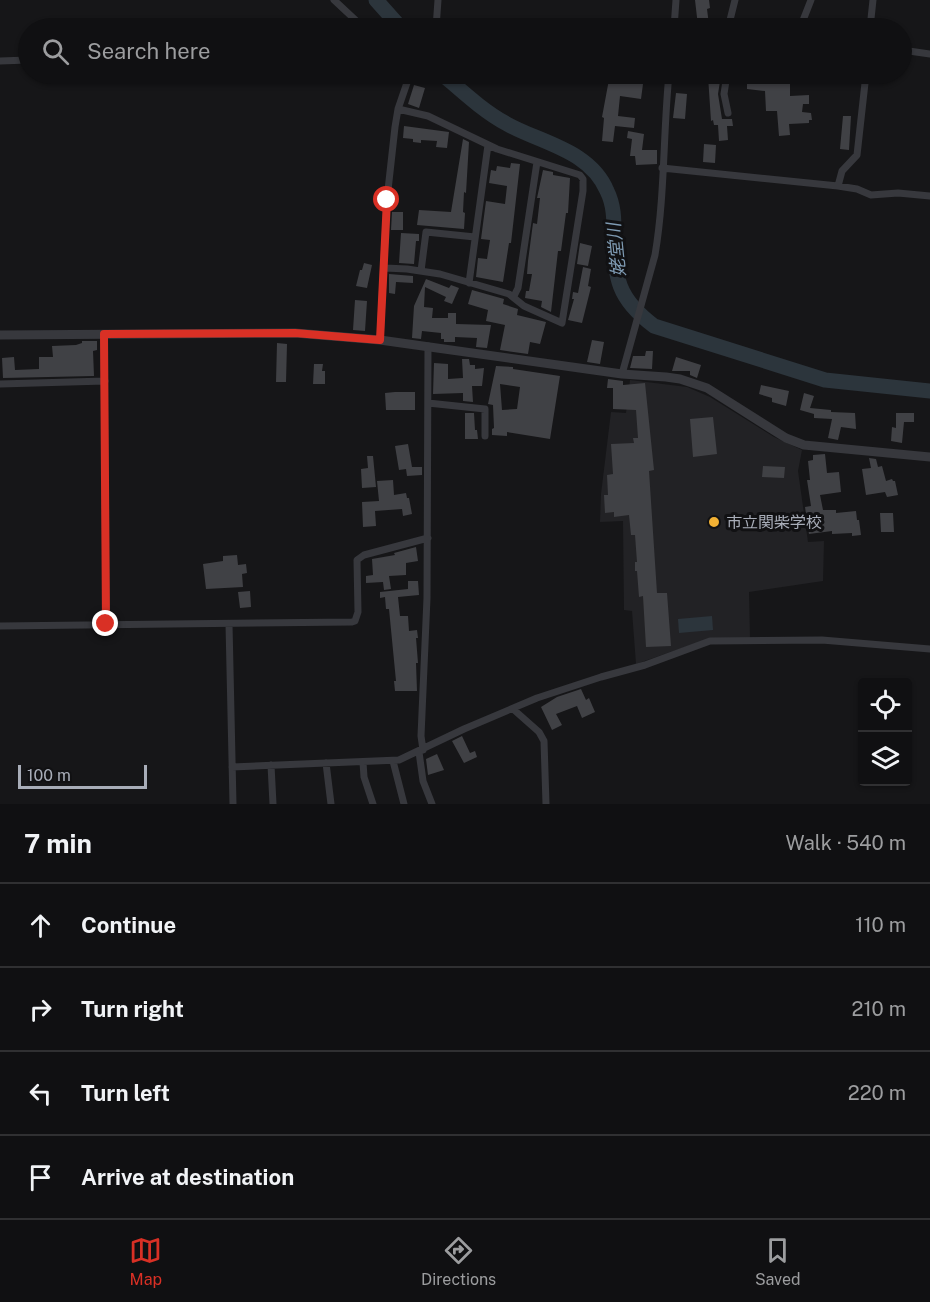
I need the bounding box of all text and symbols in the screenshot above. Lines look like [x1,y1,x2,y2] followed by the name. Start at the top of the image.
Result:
[18,18,912,84] search box
[39,35,72,68] icon: search
[87,38,211,64] text: Search here
[373,186,399,212] route start
[603,220,629,278] water label: 姥堂川
[726,513,822,532] place label: 市立関柴学校
[707,515,721,529] marker: 市立関柴学校
[92,610,118,636] route end
[858,678,912,786] map controls
[858,678,912,732] button: locate
[858,732,912,786] button: layers
[18,762,147,790] scale bar
[27,766,71,785] text: 100 m
[24,828,92,859] text: 7 min
[786,831,906,855] text: Walk · 540 m
[24,909,57,942] icon: ahead
[81,912,176,938] text: Continue
[855,913,906,937] text: 110 m
[24,993,57,1026] icon: right
[81,996,184,1022] text: Turn right
[852,997,906,1021] text: 210 m
[24,1077,57,1110] icon: left
[81,1080,170,1106] text: Turn left
[848,1081,906,1105] text: 220 m
[24,1161,57,1194] icon: arrive
[81,1164,294,1190] text: Arrive at destination
[129,1234,162,1289] tab: Map
[421,1234,496,1289] tab: Directions
[755,1234,801,1289] tab: Saved

